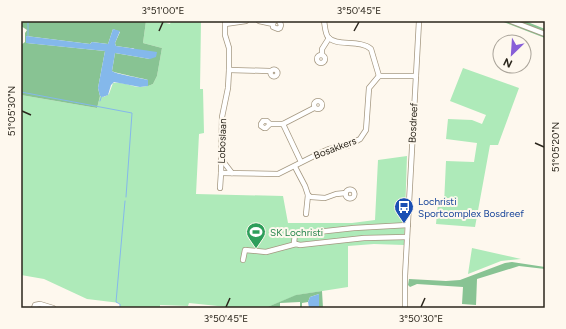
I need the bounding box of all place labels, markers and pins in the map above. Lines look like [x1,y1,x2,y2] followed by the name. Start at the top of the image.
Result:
[418,195,524,220] place label: Lochristi Sportcomplex Bosdreef
[393,196,415,224] bus stop icon: Lochristi Sportcomplex Bosdreef
[245,221,267,249] sports icon: SK Lochristi
[270,226,323,239] place label: SK Lochristi

